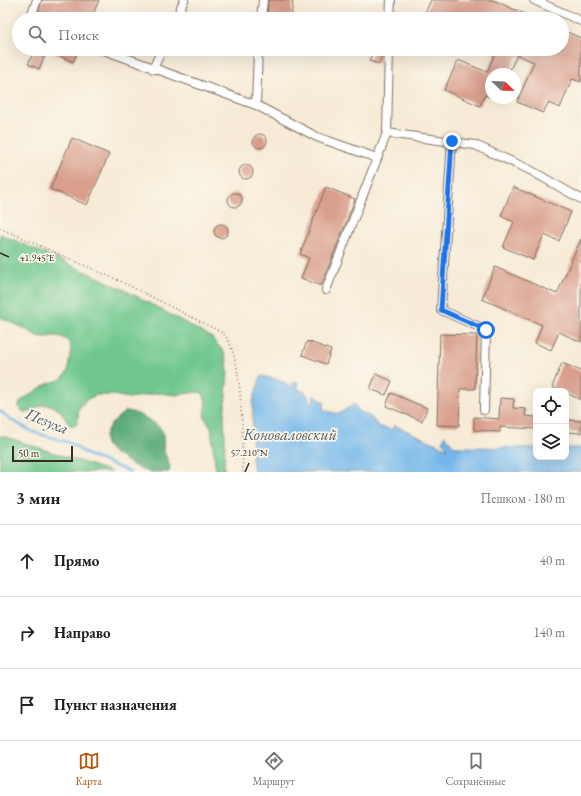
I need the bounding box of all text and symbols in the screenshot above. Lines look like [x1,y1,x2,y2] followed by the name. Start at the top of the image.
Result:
[12,12,569,56] search box
[26,23,48,45] icon: search
[58,25,99,44] text: Поиск
[485,68,521,104] north arrow
[443,132,461,150] route end
[20,251,55,264] text: 41.945°E
[477,321,495,339] route start
[533,388,569,460] map controls
[533,388,569,424] button: locate
[21,403,72,439] water label: Пезуха
[242,424,337,445] water label: Коноваловский
[533,424,569,460] button: layers
[12,444,73,463] scale bar
[18,446,39,460] text: 50 m
[230,446,268,459] text: 57.210°N
[16,487,60,509] text: 3 мин
[481,490,565,507] text: Пешком · 180 m
[16,550,38,572] icon: ahead
[54,551,99,570] text: Прямо
[540,552,565,569] text: 40 m
[16,622,38,644] icon: right
[54,623,111,642] text: Направо
[534,624,565,641] text: 140 m
[16,694,38,716] icon: arrive
[54,695,177,714] text: Пункт назначения
[75,750,102,788] tab: Карта
[253,750,295,788] tab: Маршрут
[446,750,506,788] tab: Сохранённые

